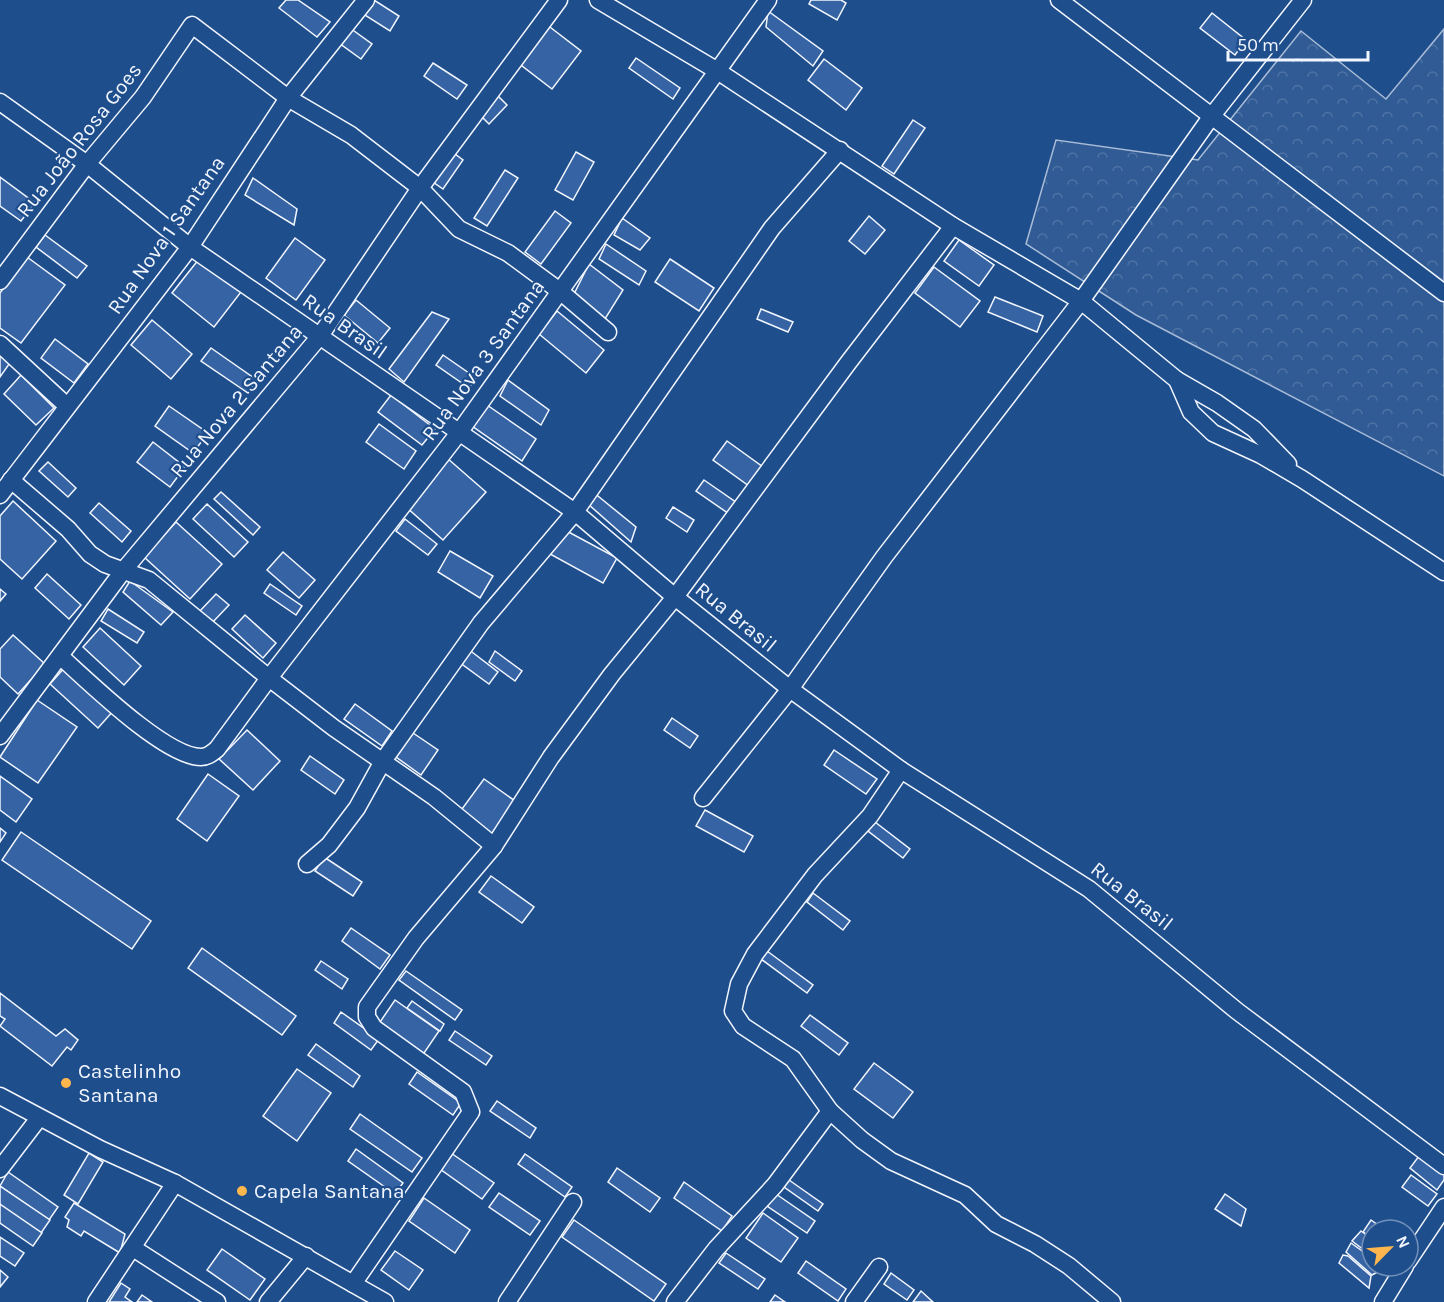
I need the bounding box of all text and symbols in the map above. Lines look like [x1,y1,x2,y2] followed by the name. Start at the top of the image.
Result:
[1228,24,1368,62] scale bar
[1237,34,1279,56] text: 50 m
[11,58,147,222] street label: Rua João Rosa Goes
[102,151,230,319] street label: Rua Nova 1 Santana
[417,275,549,445] street label: Rua Nova 3 Santana
[298,288,392,364] street label: Rua Brasil
[165,319,307,483] street label: Rua Nova 2 Santana
[691,577,781,657] street label: Rua Brasil
[1086,857,1178,935] street label: Rua Brasil
[78,1059,181,1107] place label: Castelinho Santana
[59,1076,73,1090] marker: Castelinho Santana
[254,1179,405,1203] place label: Capela Santana
[235,1184,249,1198] marker: Capela Santana
[1360,1218,1420,1278] north arrow
[1392,1233,1414,1251] text: N

